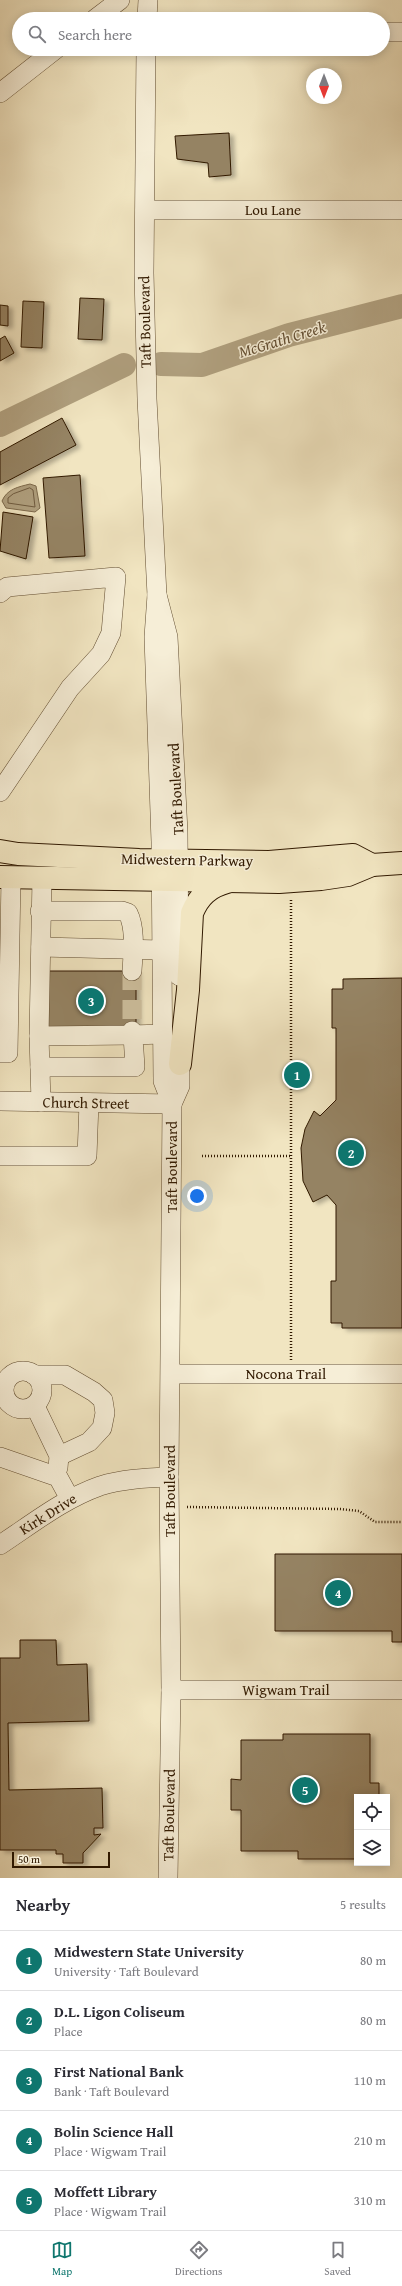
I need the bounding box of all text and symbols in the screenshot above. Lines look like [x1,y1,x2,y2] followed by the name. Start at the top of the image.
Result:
[12,12,390,56] search box
[26,23,48,45] icon: search
[58,24,132,45] text: Search here
[306,68,342,104] north arrow
[245,199,301,220] street label: Lou Lane
[133,276,156,368] street label: Taft Boulevard
[236,314,329,364] water label: McGrath Creek
[163,742,188,836] street label: Taft Boulevard
[121,848,254,871] street label: Midwestern Parkway
[78,986,104,1016] pin: 3
[284,1060,310,1090] pin: 1
[42,1091,130,1114] street label: Church Street
[161,1121,182,1213] street label: Taft Boulevard
[338,1138,364,1168] pin: 2
[187,1186,207,1206] your location
[246,1363,326,1384] street label: Nocona Trail
[159,1445,180,1537] street label: Taft Boulevard
[15,1488,80,1539] street label: Kirk Drive
[325,1578,351,1608] pin: 4
[242,1679,330,1700] street label: Wigwam Trail
[157,1769,180,1861] street label: Taft Boulevard
[292,1775,318,1805] pin: 5
[354,1794,390,1866] map controls
[354,1794,390,1830] button: locate
[354,1830,390,1866] button: layers
[12,1850,110,1869] scale bar
[18,1851,40,1867] text: 50 m
[16,1892,70,1917] text: Nearby
[340,1895,386,1914] text: 5 results
[54,1941,244,1962] text: Midwestern State University
[26,1951,32,1970] text: 1
[360,1951,386,1970] text: 80 m
[54,1962,199,1981] text: University · Taft Boulevard
[54,2001,185,2022] text: D.L. Ligon Coliseum
[26,2011,32,2030] text: 2
[360,2011,386,2030] text: 80 m
[54,2022,83,2041] text: Place
[54,2061,184,2082] text: First National Bank
[26,2071,32,2090] text: 3
[354,2071,386,2090] text: 110 m
[54,2082,169,2101] text: Bank · Taft Boulevard
[54,2121,173,2142] text: Bolin Science Hall
[26,2131,32,2150] text: 4
[354,2131,386,2150] text: 210 m
[54,2142,166,2161] text: Place · Wigwam Trail
[54,2181,157,2202] text: Moffett Library
[26,2191,32,2210] text: 5
[354,2191,386,2210] text: 310 m
[54,2202,166,2221] text: Place · Wigwam Trail
[51,2239,73,2279] tab: Map
[175,2239,222,2279] tab: Directions
[324,2239,351,2279] tab: Saved

